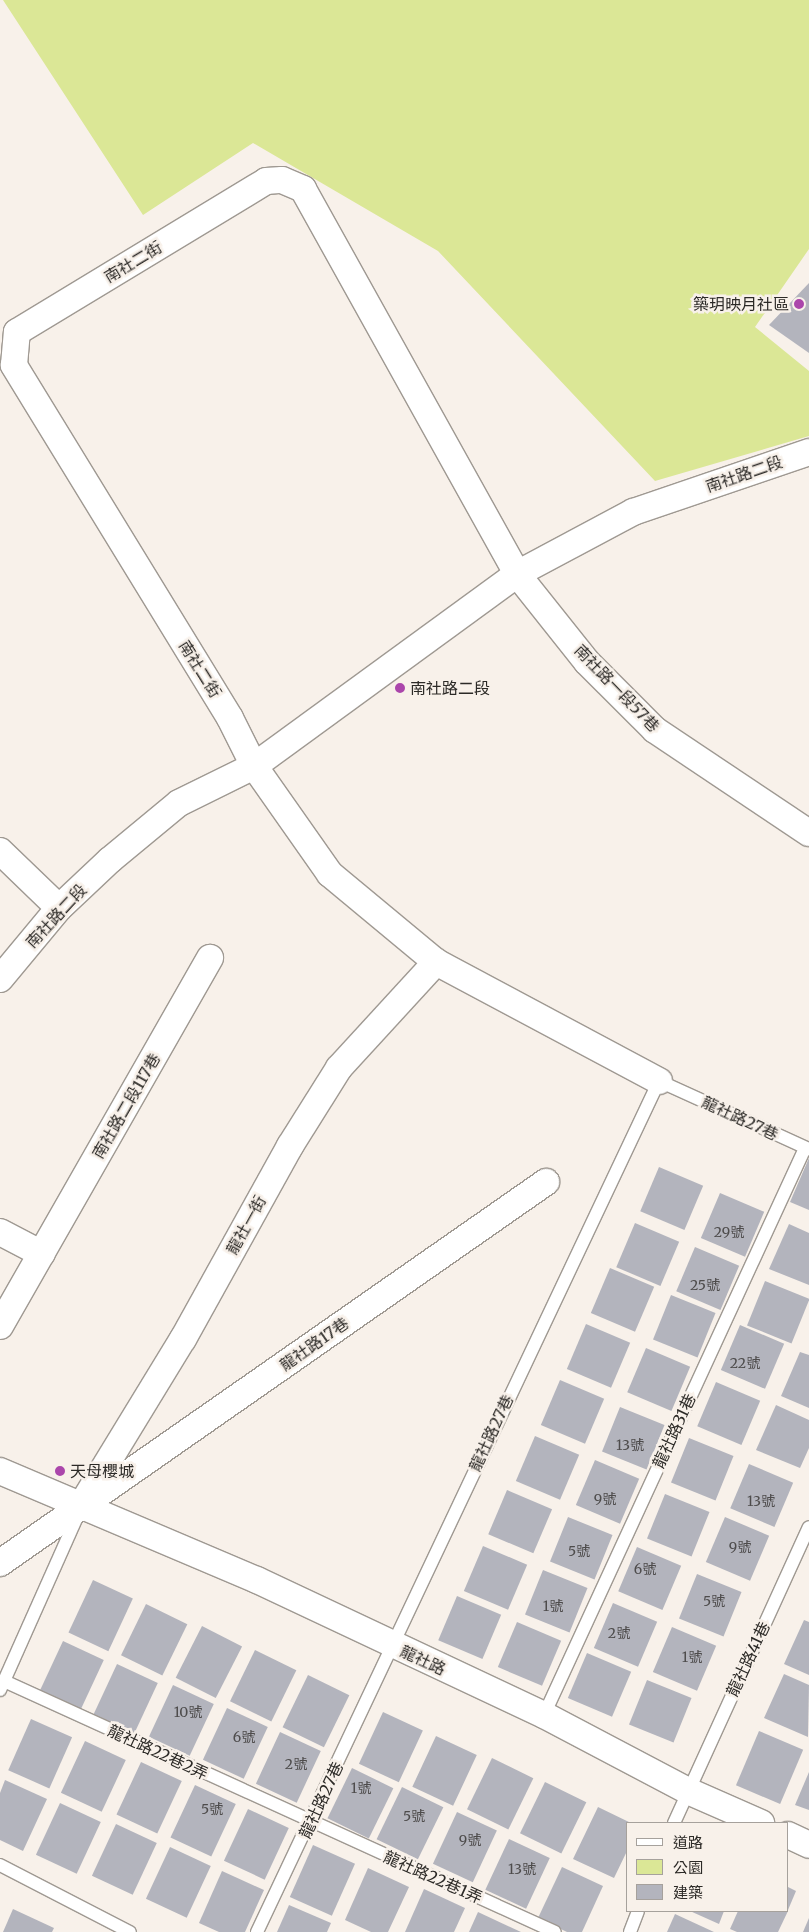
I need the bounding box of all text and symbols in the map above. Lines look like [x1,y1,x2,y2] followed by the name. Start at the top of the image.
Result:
[101,237,165,287] street label: 南社二街
[693,294,789,314] place label: 築玥映月社區
[793,298,805,310] marker: 築玥映月社區
[703,452,785,496] street label: 南社路二段
[175,637,225,701] street label: 南社二街
[571,640,663,736] street label: 南社路一段57巷
[410,678,490,698] place label: 南社路二段
[394,682,406,694] marker: 南社路二段
[22,880,90,952] street label: 南社路二段
[88,1050,164,1162] street label: 南社路二段117巷
[699,1092,781,1144] street label: 龍社路27巷
[222,1192,270,1258] street label: 龍社一街
[714,1224,744,1240] house number: 29號
[690,1277,720,1293] house number: 25號
[276,1313,352,1375] street label: 龍社路17巷
[730,1355,760,1371] house number: 22號
[648,1391,700,1471] street label: 龍社路31巷
[465,1392,517,1474] street label: 龍社路27巷
[616,1437,644,1453] house number: 13號
[70,1461,134,1481] place label: 天母櫻城
[54,1465,66,1477] marker: 天母櫻城
[594,1491,616,1507] house number: 9號
[747,1493,775,1509] house number: 13號
[729,1539,751,1555] house number: 9號
[568,1543,590,1559] house number: 5號
[634,1561,656,1577] house number: 6號
[703,1593,725,1609] house number: 5號
[543,1598,563,1614] house number: 1號
[722,1619,774,1699] street label: 龍社路41巷
[608,1625,630,1641] house number: 2號
[397,1641,449,1679] street label: 龍社路
[682,1649,702,1665] house number: 1號
[174,1704,202,1720] house number: 10號
[105,1720,211,1784] street label: 龍社路22巷2弄
[233,1729,255,1745] house number: 6號
[285,1756,307,1772] house number: 2號
[295,1759,347,1841] street label: 龍社路27巷
[351,1780,371,1796] house number: 1號
[201,1801,223,1817] house number: 5號
[403,1808,425,1824] house number: 5號
[626,1822,789,1912] legend
[459,1832,481,1848] house number: 9號
[673,1833,703,1852] text: 道路
[381,1847,485,1907] street label: 龍社路22巷1弄
[673,1858,703,1877] text: 公園
[508,1861,536,1877] house number: 13號
[673,1883,703,1902] text: 建築

